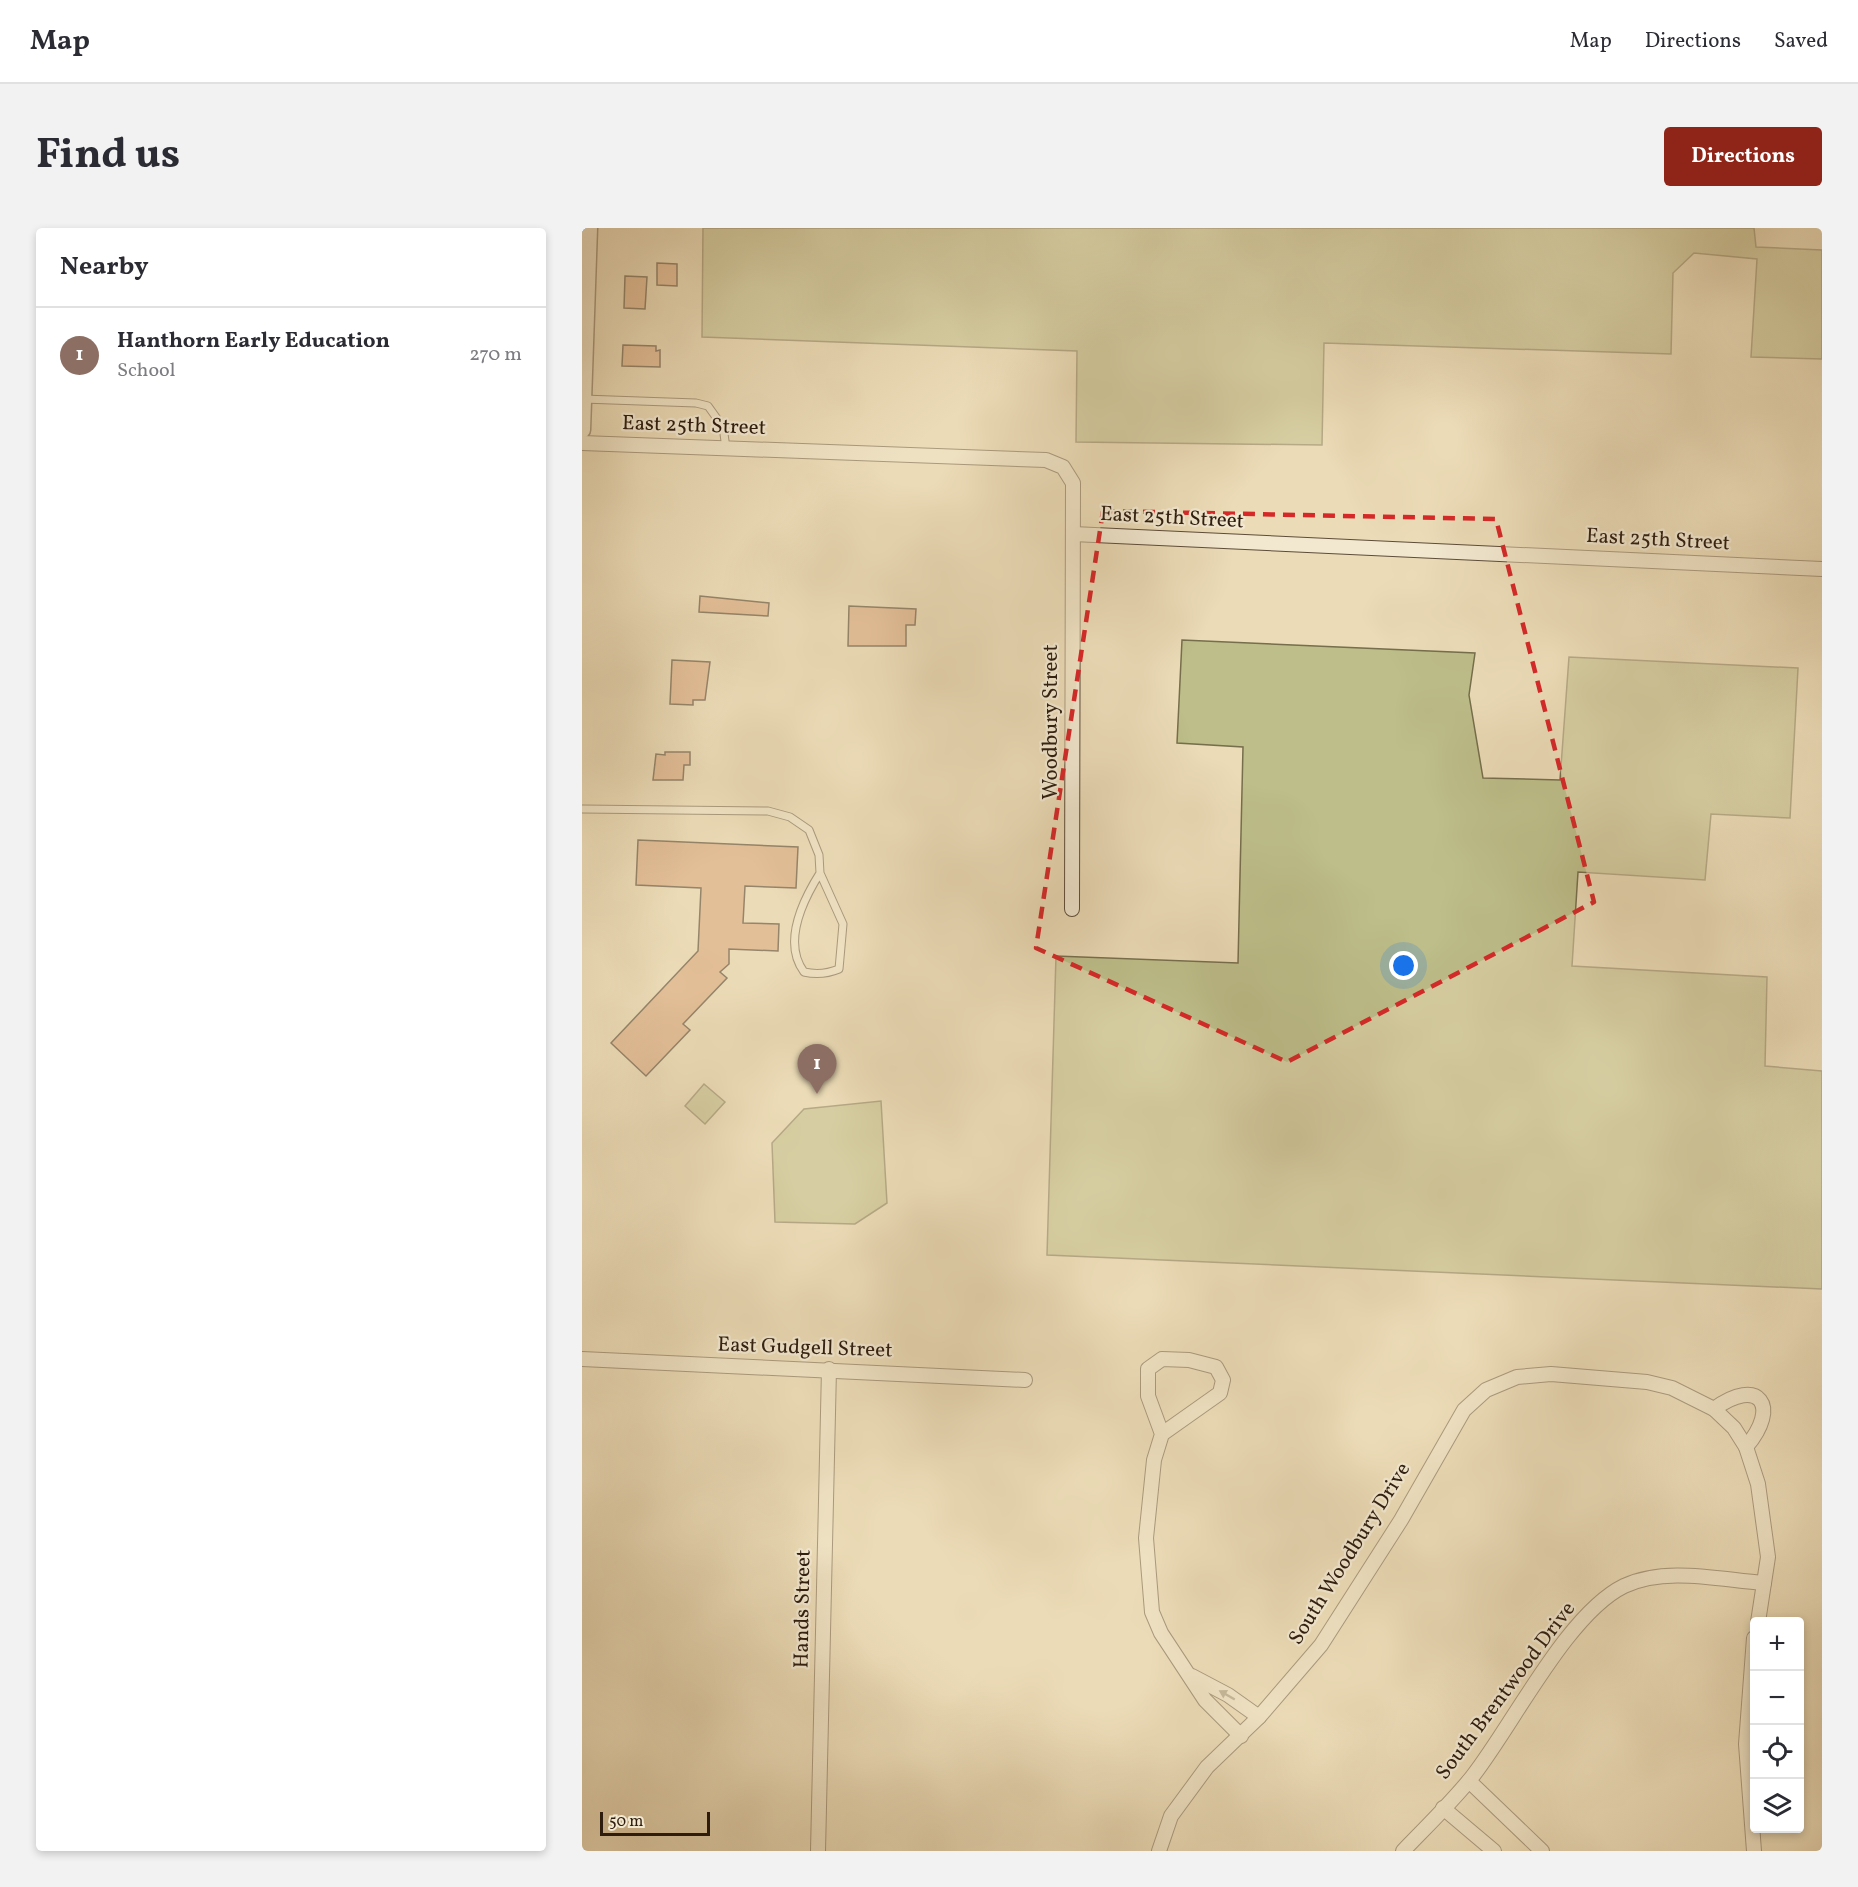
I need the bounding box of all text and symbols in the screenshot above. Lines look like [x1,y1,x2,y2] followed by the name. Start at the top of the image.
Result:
[30,22,90,61] text: Map
[1570,27,1612,56] text: Map
[1645,27,1741,56] text: Directions
[1774,27,1828,56] text: Saved
[36,127,180,186] text: Find us
[1664,127,1822,186] button: Directions
[60,249,149,285] text: Nearby
[117,326,390,357] text: Hanthorn Early Education
[75,341,84,369] text: 1
[469,341,522,369] text: 270 m
[117,357,175,385] text: School
[621,409,767,443] street label: East 25th Street
[1099,500,1245,536] street label: East 25th Street
[1585,522,1731,558] street label: East 25th Street
[1037,644,1066,800] street label: Woodbury Street
[1389,951,1418,980] your location
[798,1044,836,1094] pin: 1
[717,1330,893,1366] street label: East Gudgell Street
[1282,1457,1418,1651] street label: South Woodbury Drive
[787,1549,819,1669] street label: Hands Street
[1429,1596,1583,1786] street label: South Brentwood Drive
[1750,1617,1804,1833] map controls
[1750,1617,1804,1671] button: +
[1750,1671,1804,1725] button: −
[1219,1689,1235,1700] one-way arrow
[1750,1725,1804,1779] button: locate
[1750,1779,1804,1833] button: layers
[600,1809,710,1836] scale bar
[609,1811,643,1833] text: 50 m

